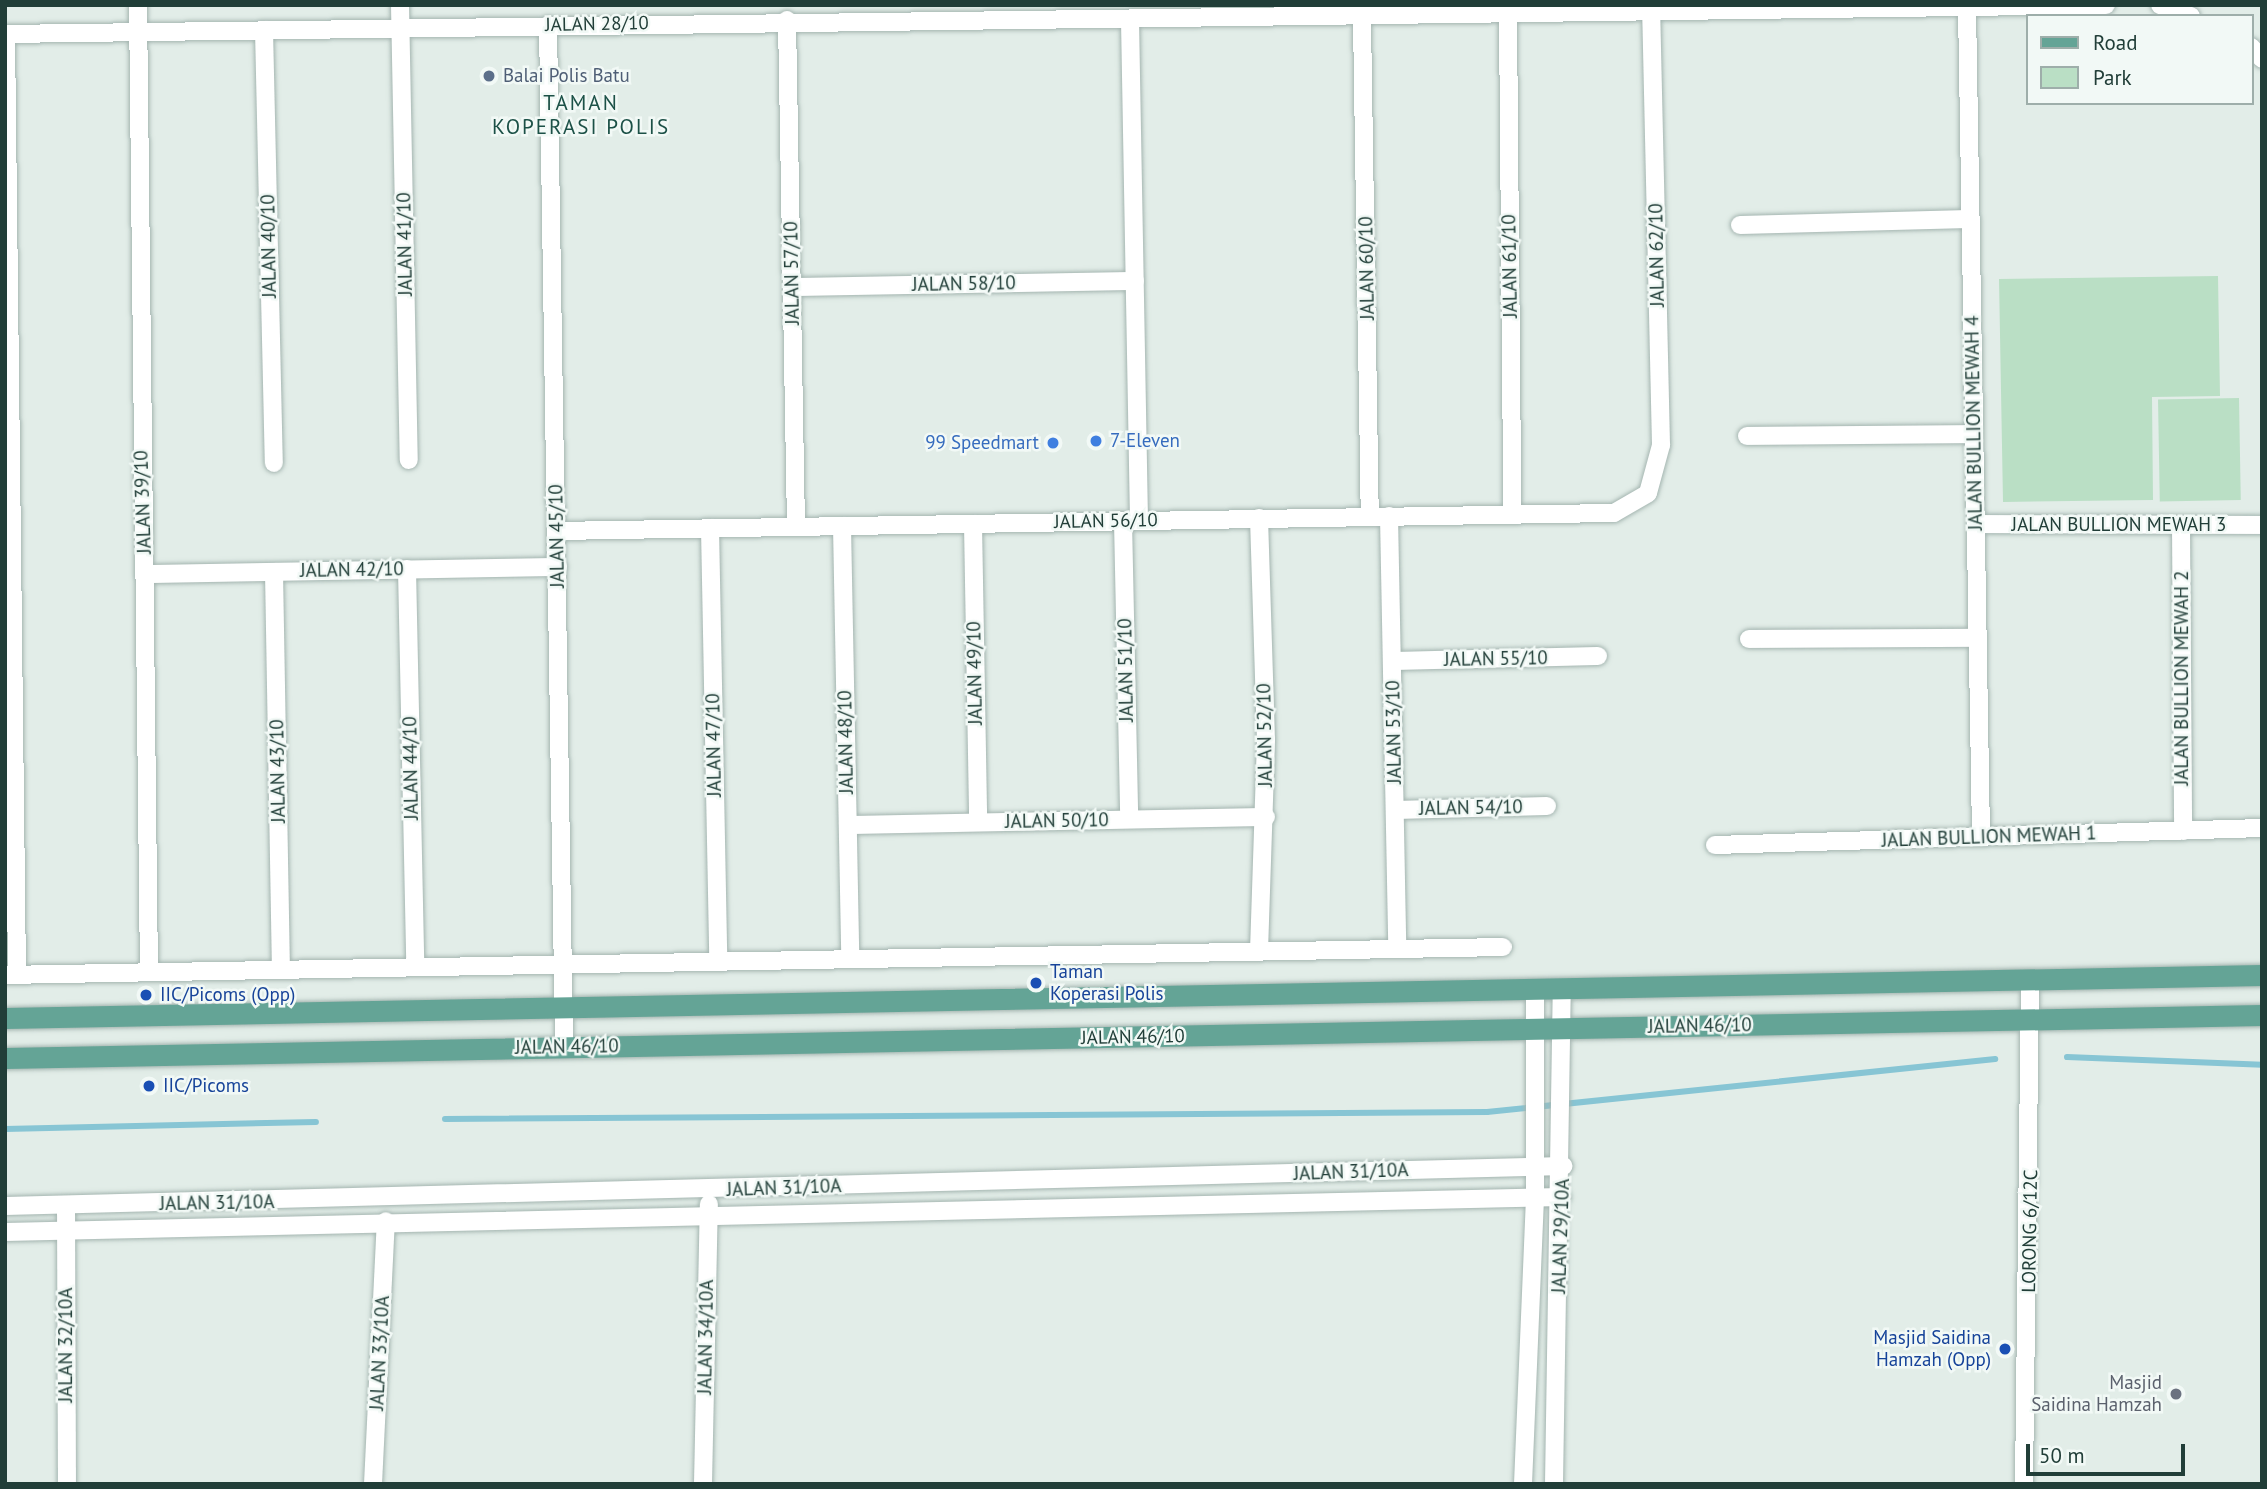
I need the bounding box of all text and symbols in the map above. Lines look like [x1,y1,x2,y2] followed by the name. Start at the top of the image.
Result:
[545,12,649,36] street label: JALAN 28/10
[2025,14,2253,105] legend
[2093,29,2137,56] text: Road
[2093,64,2132,91] text: Park
[503,65,630,87] place label: Balai Polis Batu
[481,68,497,84] marker: Balai Polis Batu
[494,90,668,140] district label: TAMAN KOPERASI POLIS
[393,192,417,296] street label: JALAN 41/10
[257,194,281,298] street label: JALAN 40/10
[1645,203,1669,307] street label: JALAN 62/10
[1498,214,1522,318] street label: JALAN 61/10
[1355,216,1379,320] street label: JALAN 60/10
[780,221,804,325] street label: JALAN 57/10
[912,272,1016,296] street label: JALAN 58/10
[1961,315,1987,531] street label: JALAN BULLION MEWAH 4
[1110,430,1180,452] place label: 7-Eleven
[925,432,1039,454] place label: 99 Speedmart
[1088,433,1104,449] marker: 7-Eleven
[1045,435,1061,451] marker: 99 Speedmart
[130,450,156,554] street label: JALAN 39/10
[545,484,569,588] street label: JALAN 45/10
[1054,509,1158,533] street label: JALAN 56/10
[2012,514,2226,536] street label: JALAN BULLION MEWAH 3
[300,558,404,582] street label: JALAN 42/10
[2171,571,2193,785] street label: JALAN BULLION MEWAH 2
[1114,618,1138,722] street label: JALAN 51/10
[963,621,987,725] street label: JALAN 49/10
[1444,647,1548,671] street label: JALAN 55/10
[1382,680,1406,784] street label: JALAN 53/10
[1253,683,1277,787] street label: JALAN 52/10
[834,690,858,794] street label: JALAN 48/10
[702,693,726,797] street label: JALAN 47/10
[399,716,423,820] street label: JALAN 44/10
[266,719,290,823] street label: JALAN 43/10
[1419,796,1523,820] street label: JALAN 54/10
[1005,809,1109,833] street label: JALAN 50/10
[1881,822,2097,852] street label: JALAN BULLION MEWAH 1
[1050,961,1164,1005] place label: Taman Koperasi Polis
[1028,975,1044,991] marker: Taman Koperasi Polis
[160,984,295,1006] place label: IIC/Picoms (Opp)
[138,987,154,1003] marker: IIC/Picoms (Opp)
[1648,1014,1752,1038] street label: JALAN 46/10
[1081,1025,1185,1049] street label: JALAN 46/10
[515,1035,619,1059] street label: JALAN 46/10
[163,1075,249,1097] place label: IIC/Picoms
[141,1078,157,1094] marker: IIC/Picoms
[1293,1159,1409,1185] street label: JALAN 31/10A
[2018,1169,2042,1293] street label: LORONG 6/12C
[726,1175,842,1201] street label: JALAN 31/10A
[1548,1178,1574,1294] street label: JALAN 29/10A
[159,1191,275,1215] street label: JALAN 31/10A
[694,1279,718,1395] street label: JALAN 34/10A
[55,1288,77,1402] street label: JALAN 32/10A
[366,1295,394,1411] street label: JALAN 33/10A
[1873,1327,1991,1371] place label: Masjid Saidina Hamzah (Opp)
[1997,1341,2013,1357] marker: Masjid Saidina Hamzah (Opp)
[2031,1372,2162,1416] place label: Masjid Saidina Hamzah
[2168,1386,2184,1402] marker: Masjid Saidina Hamzah
[2029,1430,2188,1474] scale bar
[2039,1442,2085,1469] text: 50 m

